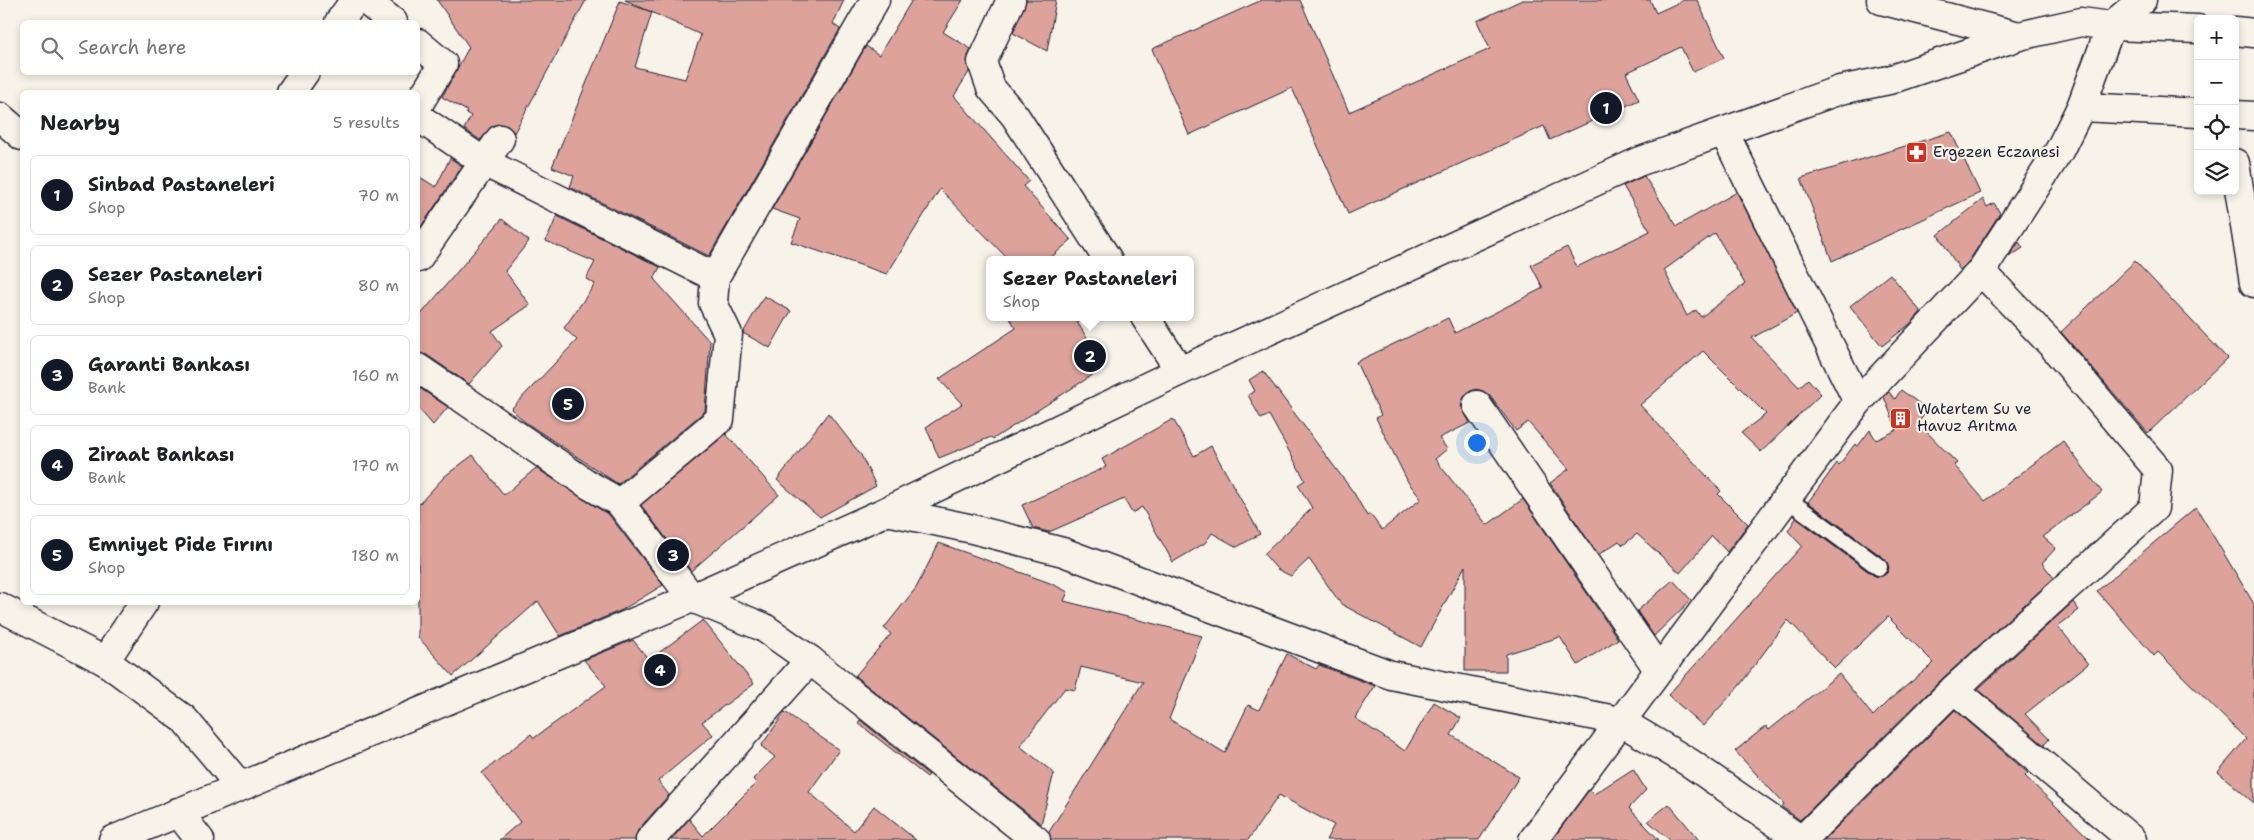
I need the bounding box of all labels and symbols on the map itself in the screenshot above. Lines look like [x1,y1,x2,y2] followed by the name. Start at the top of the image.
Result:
[1590,89,1622,127] pin: 1
[1905,140,1929,164] pharmacy icon: Ergezen Eczanesi
[1933,142,2060,162] place label: Ergezen Eczanesi
[1074,337,1106,375] pin: 2
[552,385,584,423] pin: 5
[1917,399,2032,436] place label: Watertem Su ve Havuz Arıtma
[1889,406,1913,430] building icon: Watertem Su ve Havuz Arıtma
[1464,430,1490,456] your location
[657,536,689,574] pin: 3
[644,651,676,689] pin: 4

